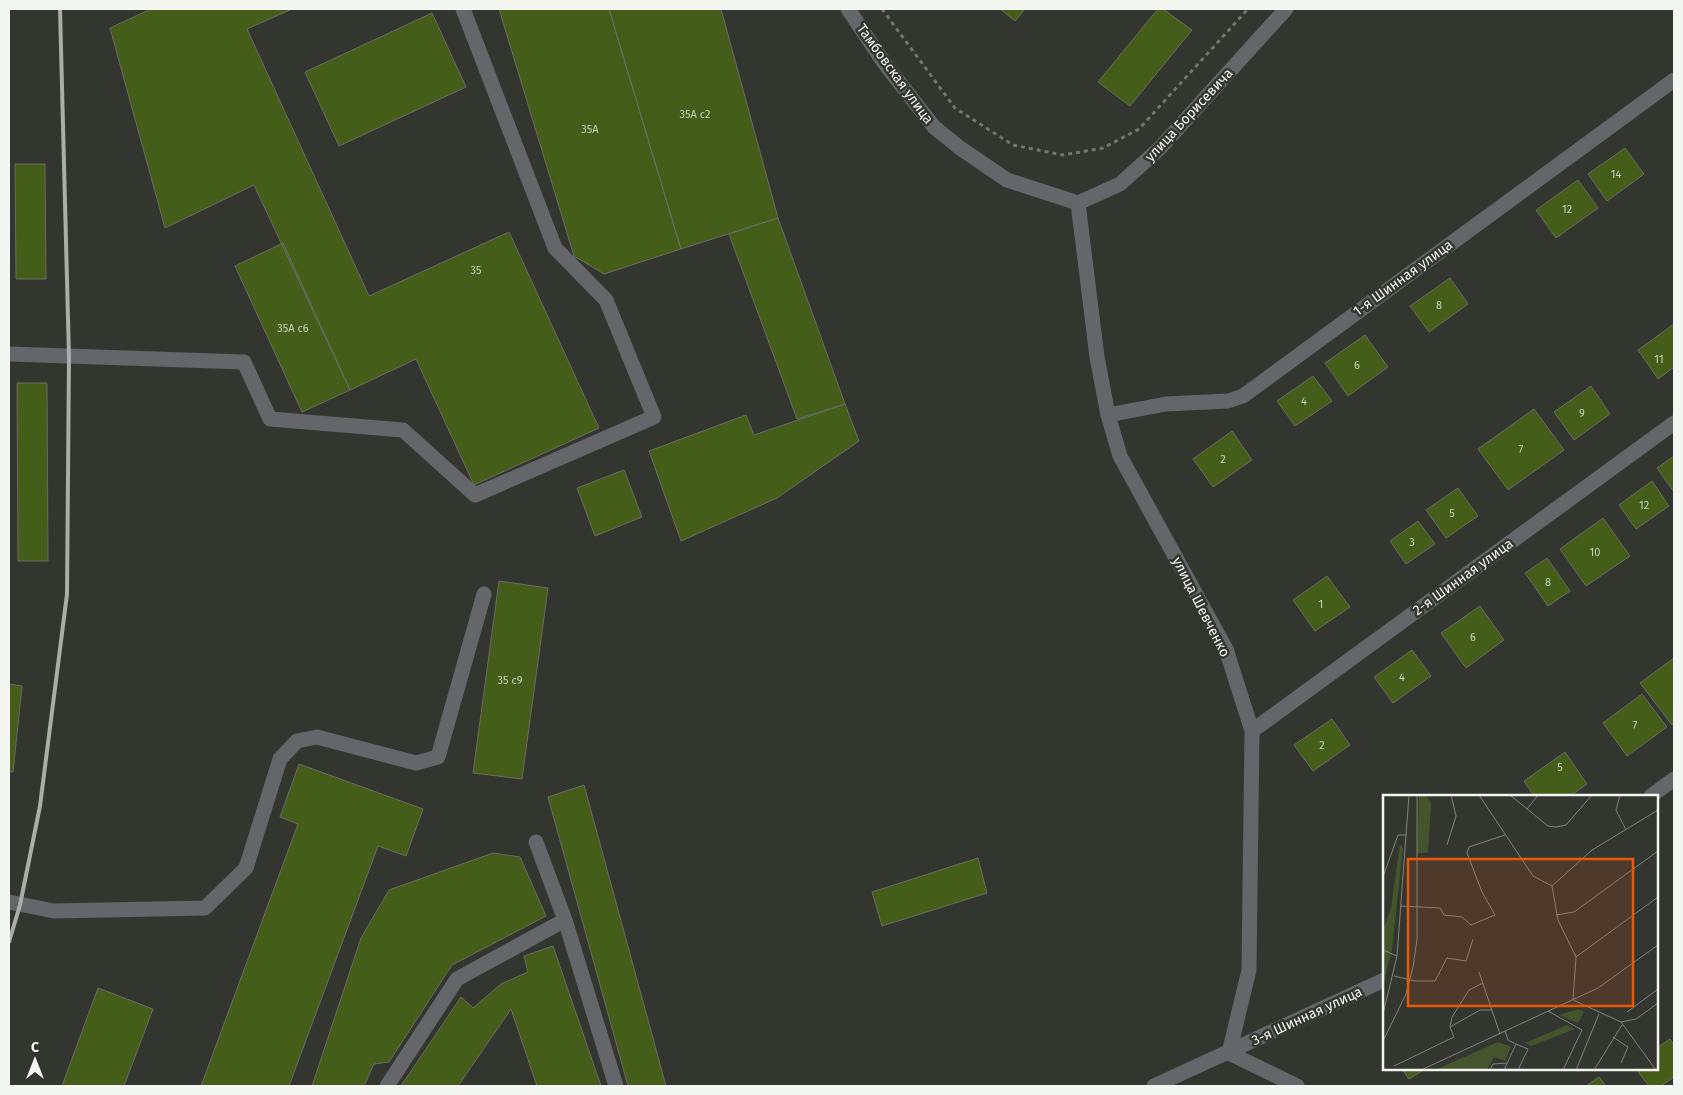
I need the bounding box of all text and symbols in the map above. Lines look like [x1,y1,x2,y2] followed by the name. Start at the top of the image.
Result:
[853,21,937,127] street label: Тамбовская улица
[1141,65,1237,165] street label: улица Борисевича
[680,108,710,121] house number: 35А с2
[581,123,599,136] house number: 35А
[1611,168,1621,181] house number: 14
[1562,203,1572,216] house number: 12
[1350,236,1456,320] street label: 1-я Шинная улица
[471,264,482,277] house number: 35
[1436,299,1442,312] house number: 8
[277,322,309,335] house number: 35А с6
[1654,353,1664,366] house number: 11
[1354,359,1360,372] house number: 6
[1301,395,1307,408] house number: 4
[1579,407,1585,420] house number: 9
[1519,443,1524,456] house number: 7
[1220,453,1226,466] house number: 2
[1639,499,1649,512] house number: 12
[1449,507,1455,520] house number: 5
[1410,535,1516,619] street label: 2-я Шинная улица
[1409,536,1415,549] house number: 3
[1590,546,1600,559] house number: 10
[1168,554,1234,660] street label: улица Шевченко
[1545,576,1551,589] house number: 8
[1319,598,1323,611] house number: 1
[1470,631,1476,644] house number: 6
[1399,671,1405,684] house number: 4
[498,674,523,687] house number: 35 с9
[1633,719,1638,732] house number: 7
[1319,739,1325,752] house number: 2
[1557,761,1563,774] house number: 5
[1383,795,1658,1070] inset map
[1249,983,1365,1049] street label: 3-я Шинная улица
[10,1035,60,1085] north arrow
[31,1039,39,1056] text: С

